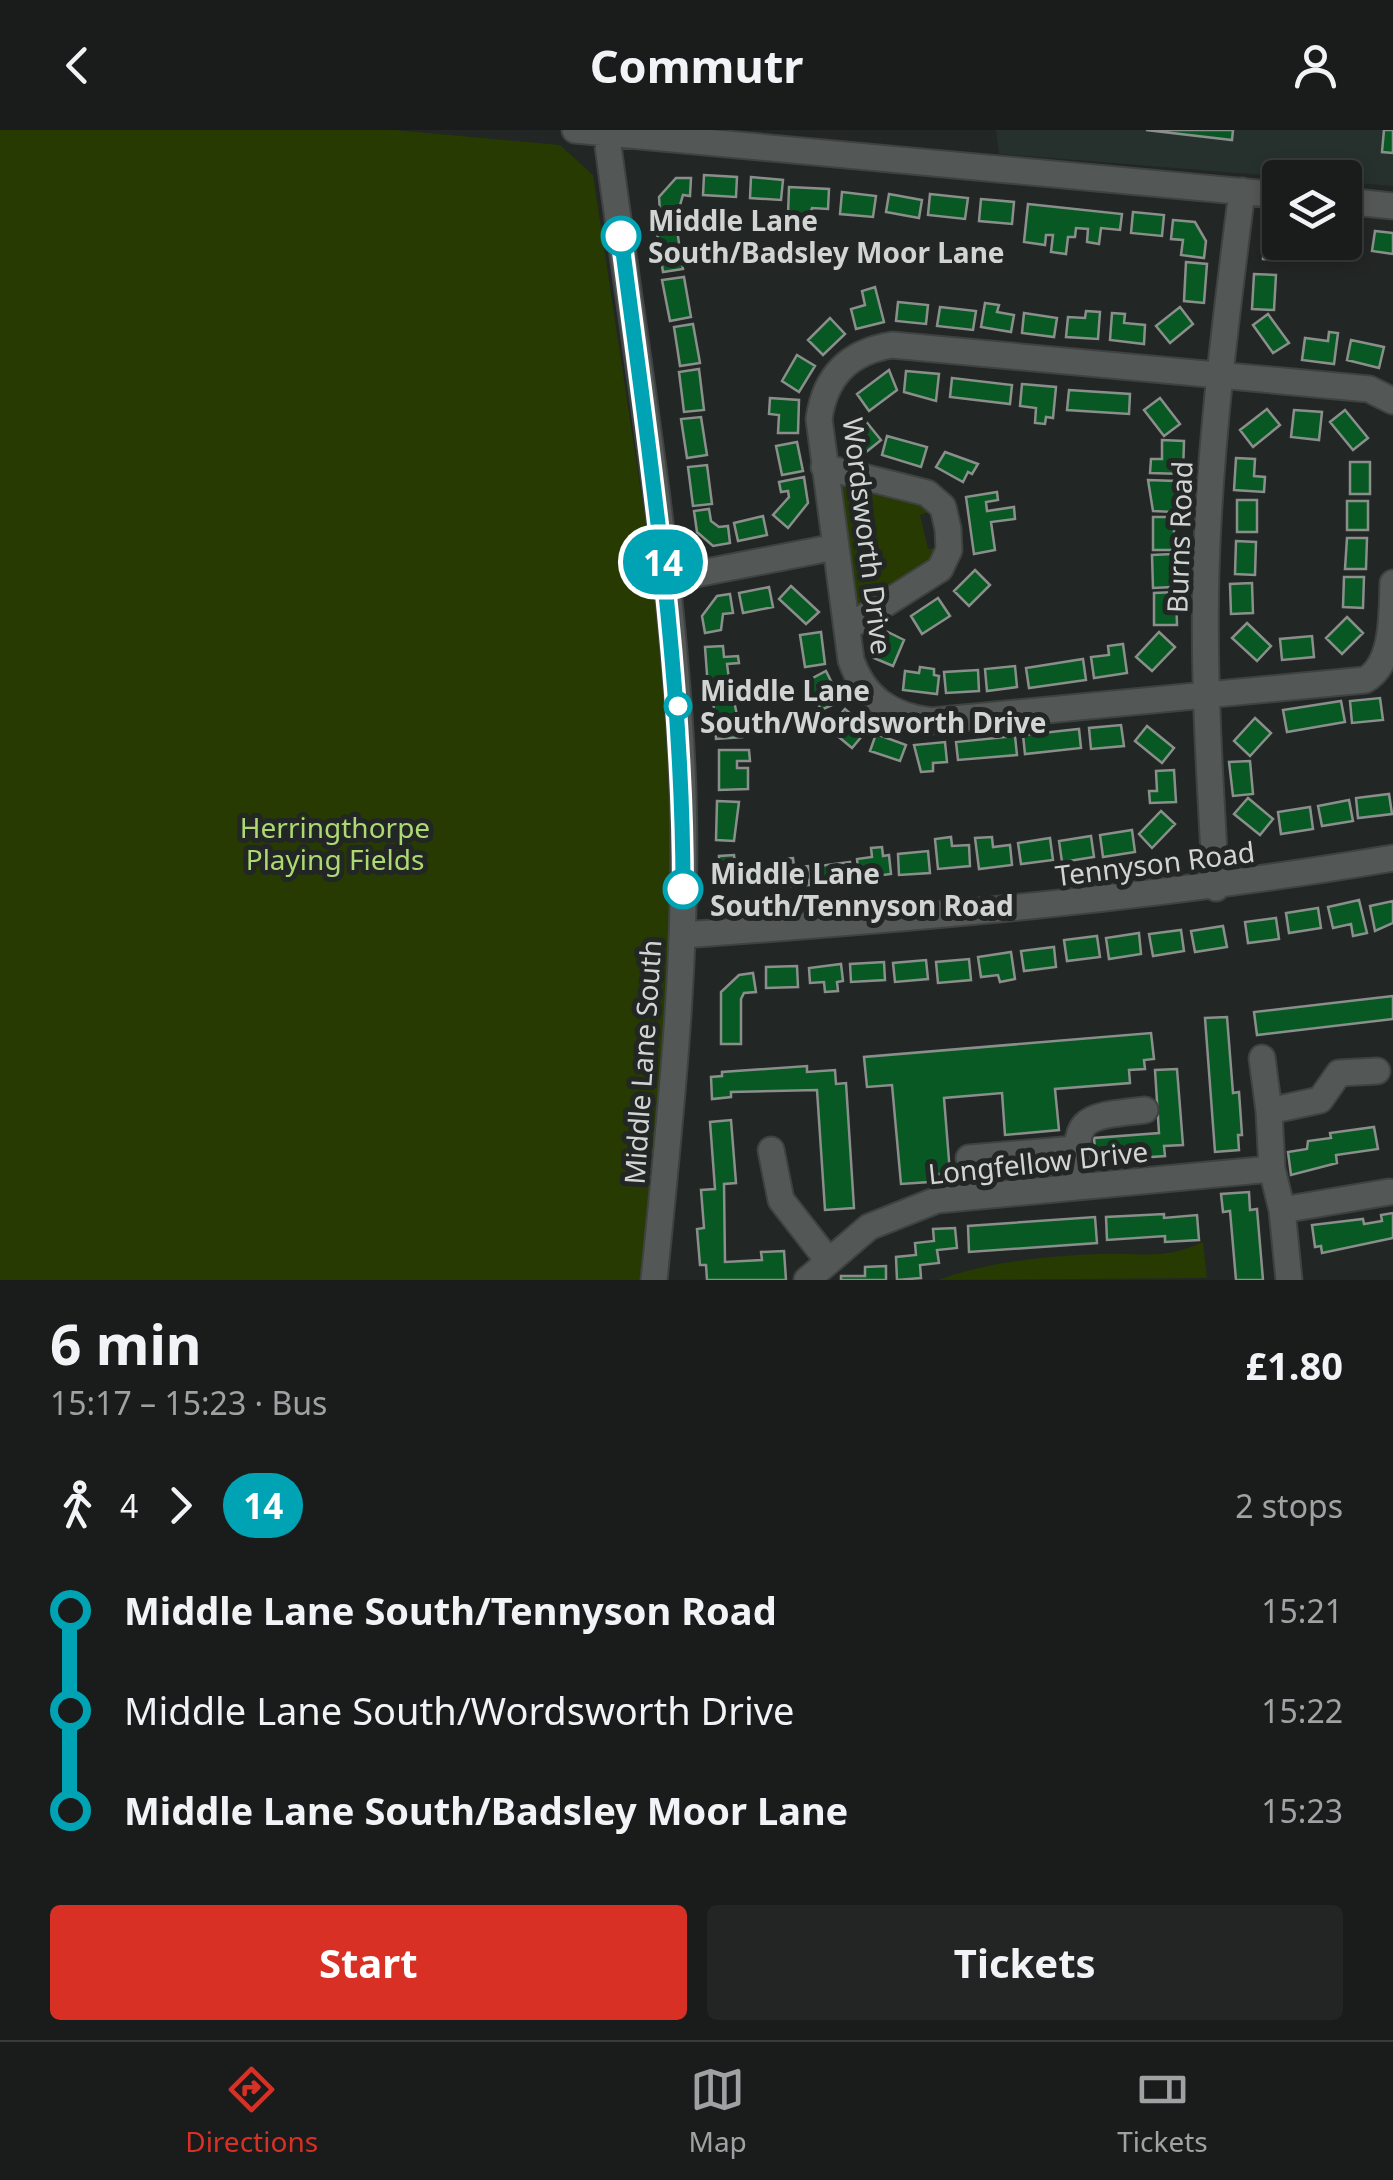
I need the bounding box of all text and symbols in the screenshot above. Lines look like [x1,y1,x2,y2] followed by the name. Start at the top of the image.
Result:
[590,35,803,96] text: Commutr
[50,38,105,93] icon: back
[1288,38,1343,93] icon: person
[1262,160,1362,260] map controls
[1262,160,1362,260] button: layers
[648,201,1005,271] place label: Middle Lane South/Badsley Moor Lane
[602,217,640,255] marker: Middle Lane South/Badsley Moor Lane
[835,415,901,657] street label: Wordsworth Drive
[1157,460,1201,614] street label: Burns Road
[618,530,708,594] line badge: 14
[643,539,683,586] text: 14
[700,671,1047,741] place label: Middle Lane South/Wordsworth Drive
[665,693,691,719] marker: Middle Lane South/Wordsworth Drive
[240,808,430,878] park label: Herringthorpe Playing Fields
[1053,832,1257,894] street label: Tennyson Road
[710,854,1014,924] place label: Middle Lane South/Tennyson Road
[664,870,702,908] marker: Middle Lane South/Tennyson Road
[614,938,670,1186] street label: Middle Lane South
[926,1132,1150,1192] street label: Longfellow Drive
[50,1306,202,1381] text: 6 min
[1245,1339,1343,1391] text: £1.80
[50,1381,327,1424] text: 15:17 – 15:23 · Bus
[50,1478,105,1533] icon: walk
[153,1478,208,1533] icon: forward
[243,1482,283,1529] text: 14
[120,1484,138,1527] text: 4
[1235,1484,1343,1527] text: 2 stops
[124,1584,777,1636] text: Middle Lane South/Tennyson Road
[1261,1589,1343,1632] text: 15:21
[124,1684,795,1736] text: Middle Lane South/Wordsworth Drive
[1261,1689,1343,1732] text: 15:22
[124,1784,848,1836] text: Middle Lane South/Badsley Moor Lane
[1261,1789,1343,1832] text: 15:23
[50,1905,687,2020] button: Start
[707,1905,1343,2020] button: Tickets
[185,2062,318,2160] tab: Directions
[689,2062,747,2160] tab: Map
[1117,2062,1208,2160] tab: Tickets

